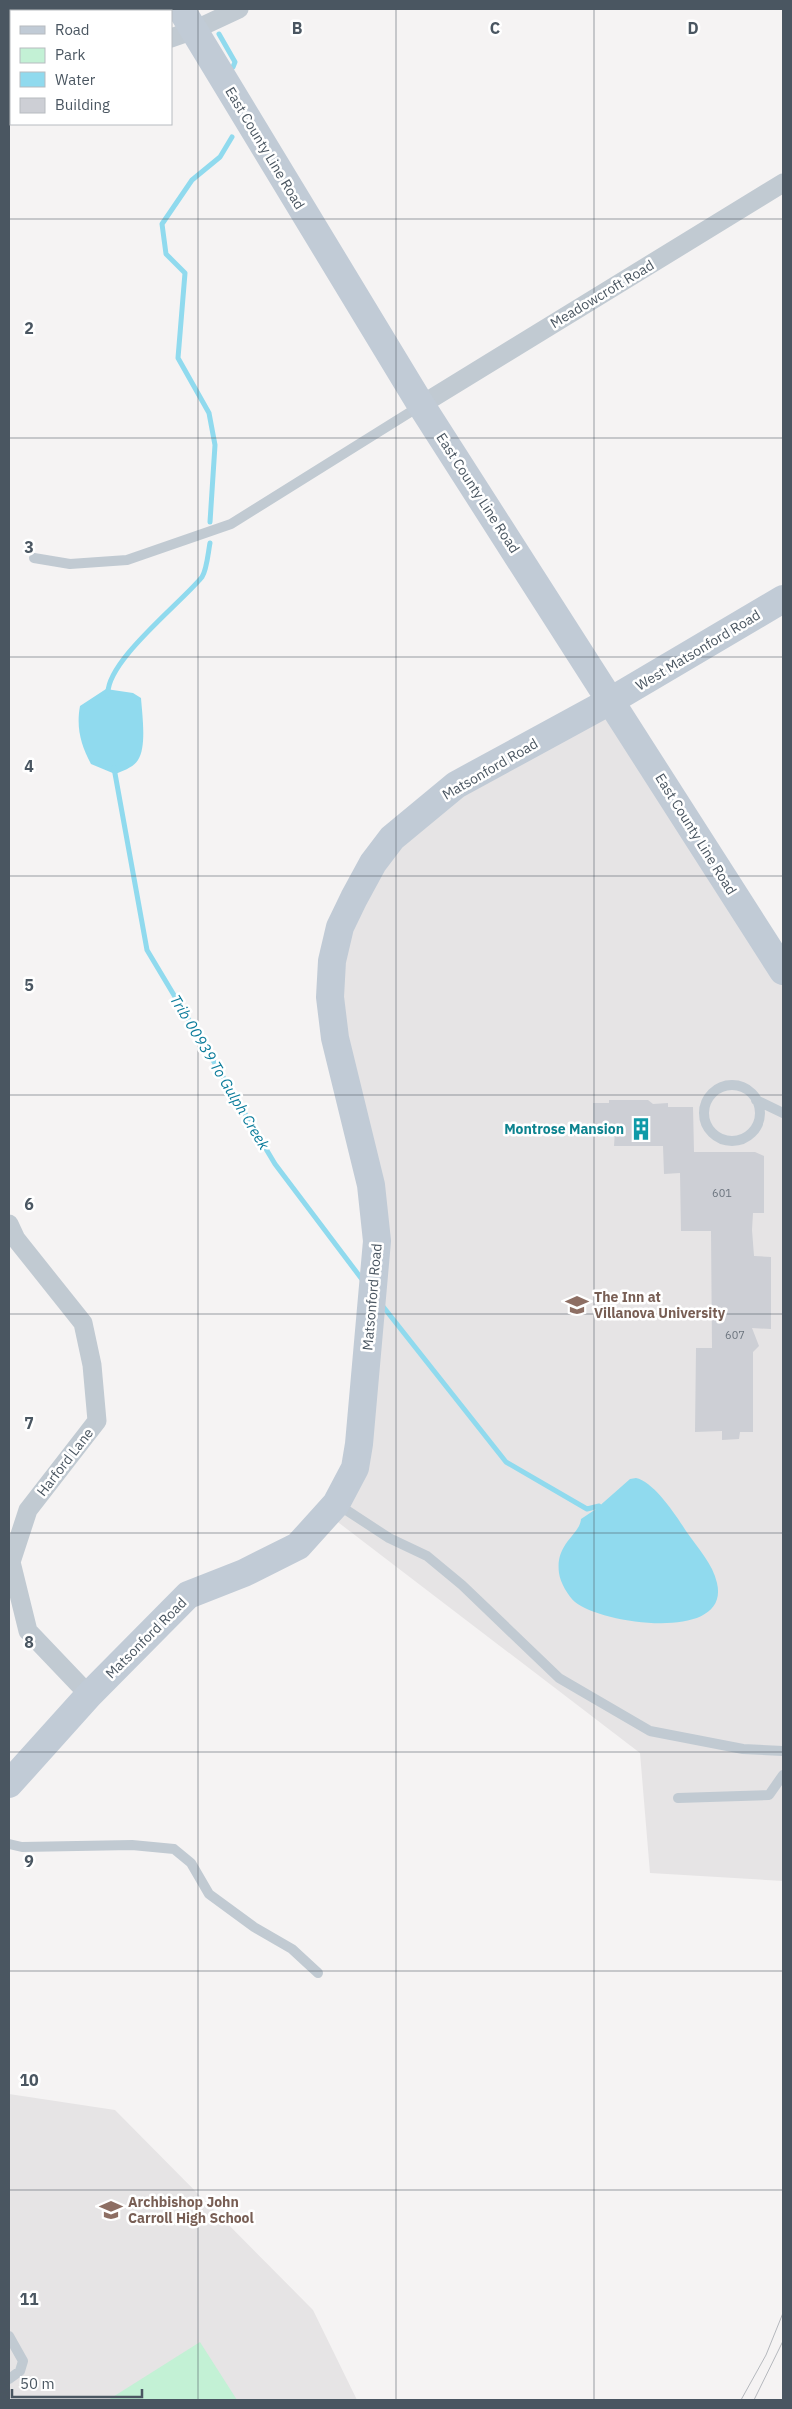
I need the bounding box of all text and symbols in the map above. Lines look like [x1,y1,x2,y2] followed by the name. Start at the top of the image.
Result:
[10,10,172,125] legend
[292,18,303,38] text: B
[490,18,500,38] text: C
[687,18,699,38] text: D
[55,20,90,39] text: Road
[55,45,85,64] text: Park
[55,70,96,89] text: Water
[221,83,309,213] street label: East County Line Road
[55,95,110,114] text: Building
[547,256,657,332] street label: Meadowcroft Road
[24,318,34,338] text: 2
[432,429,524,557] street label: East County Line Road
[24,537,34,557] text: 3
[632,606,764,694] street label: West Matsonford Road
[439,734,541,804] street label: Matsonford Road
[24,756,34,776] text: 4
[651,770,741,898] street label: East County Line Road
[24,975,34,995] text: 5
[166,991,274,1153] water label: Trib 00939 To Gulph Creek
[628,1116,654,1142] building icon: Montrose Mansion
[504,1120,624,1138] place label: Montrose Mansion
[712,1186,732,1200] house number: 601
[24,1194,34,1214] text: 6
[358,1243,386,1351] street label: Matsonford Road
[594,1288,726,1322] place label: The Inn at Villanova University
[564,1292,590,1318] school or university icon: The Inn at Villanova University
[725,1328,745,1342] house number: 607
[24,1413,34,1433] text: 7
[33,1424,97,1500] street label: Harford Lane
[102,1594,190,1682] street label: Matsonford Road
[24,1632,34,1652] text: 8
[24,1851,34,1871] text: 9
[19,2070,39,2090] text: 10
[128,2193,254,2227] place label: Archbishop John Carroll High School
[98,2197,124,2223] school or university icon: Archbishop John Carroll High School
[19,2289,39,2309] text: 11
[12,2366,142,2398] scale bar
[20,2374,55,2393] text: 50 m

